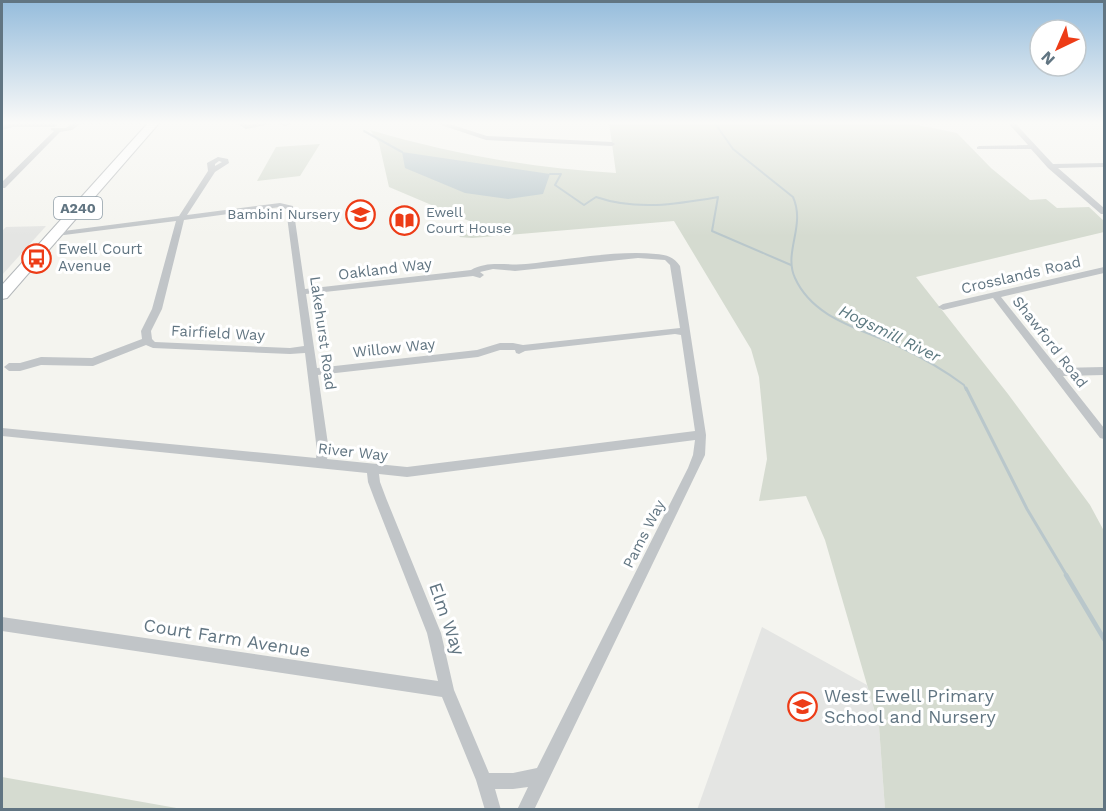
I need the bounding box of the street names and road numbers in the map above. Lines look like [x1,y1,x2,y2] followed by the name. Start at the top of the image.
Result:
[54,197,102,219] road number: A240
[959,252,1083,298] street label: Crosslands Road
[337,254,433,284] street label: Oakland Way
[306,275,340,391] street label: Lakehurst Road
[1009,293,1091,391] street label: Shawford Road
[171,322,266,344] street label: Fairfield Way
[352,335,436,361] street label: Willow Way
[317,439,389,465] street label: River Way
[619,497,669,571] street label: Pams Way
[425,580,470,659] street label: Elm Way
[142,614,312,661] street label: Court Farm Avenue

